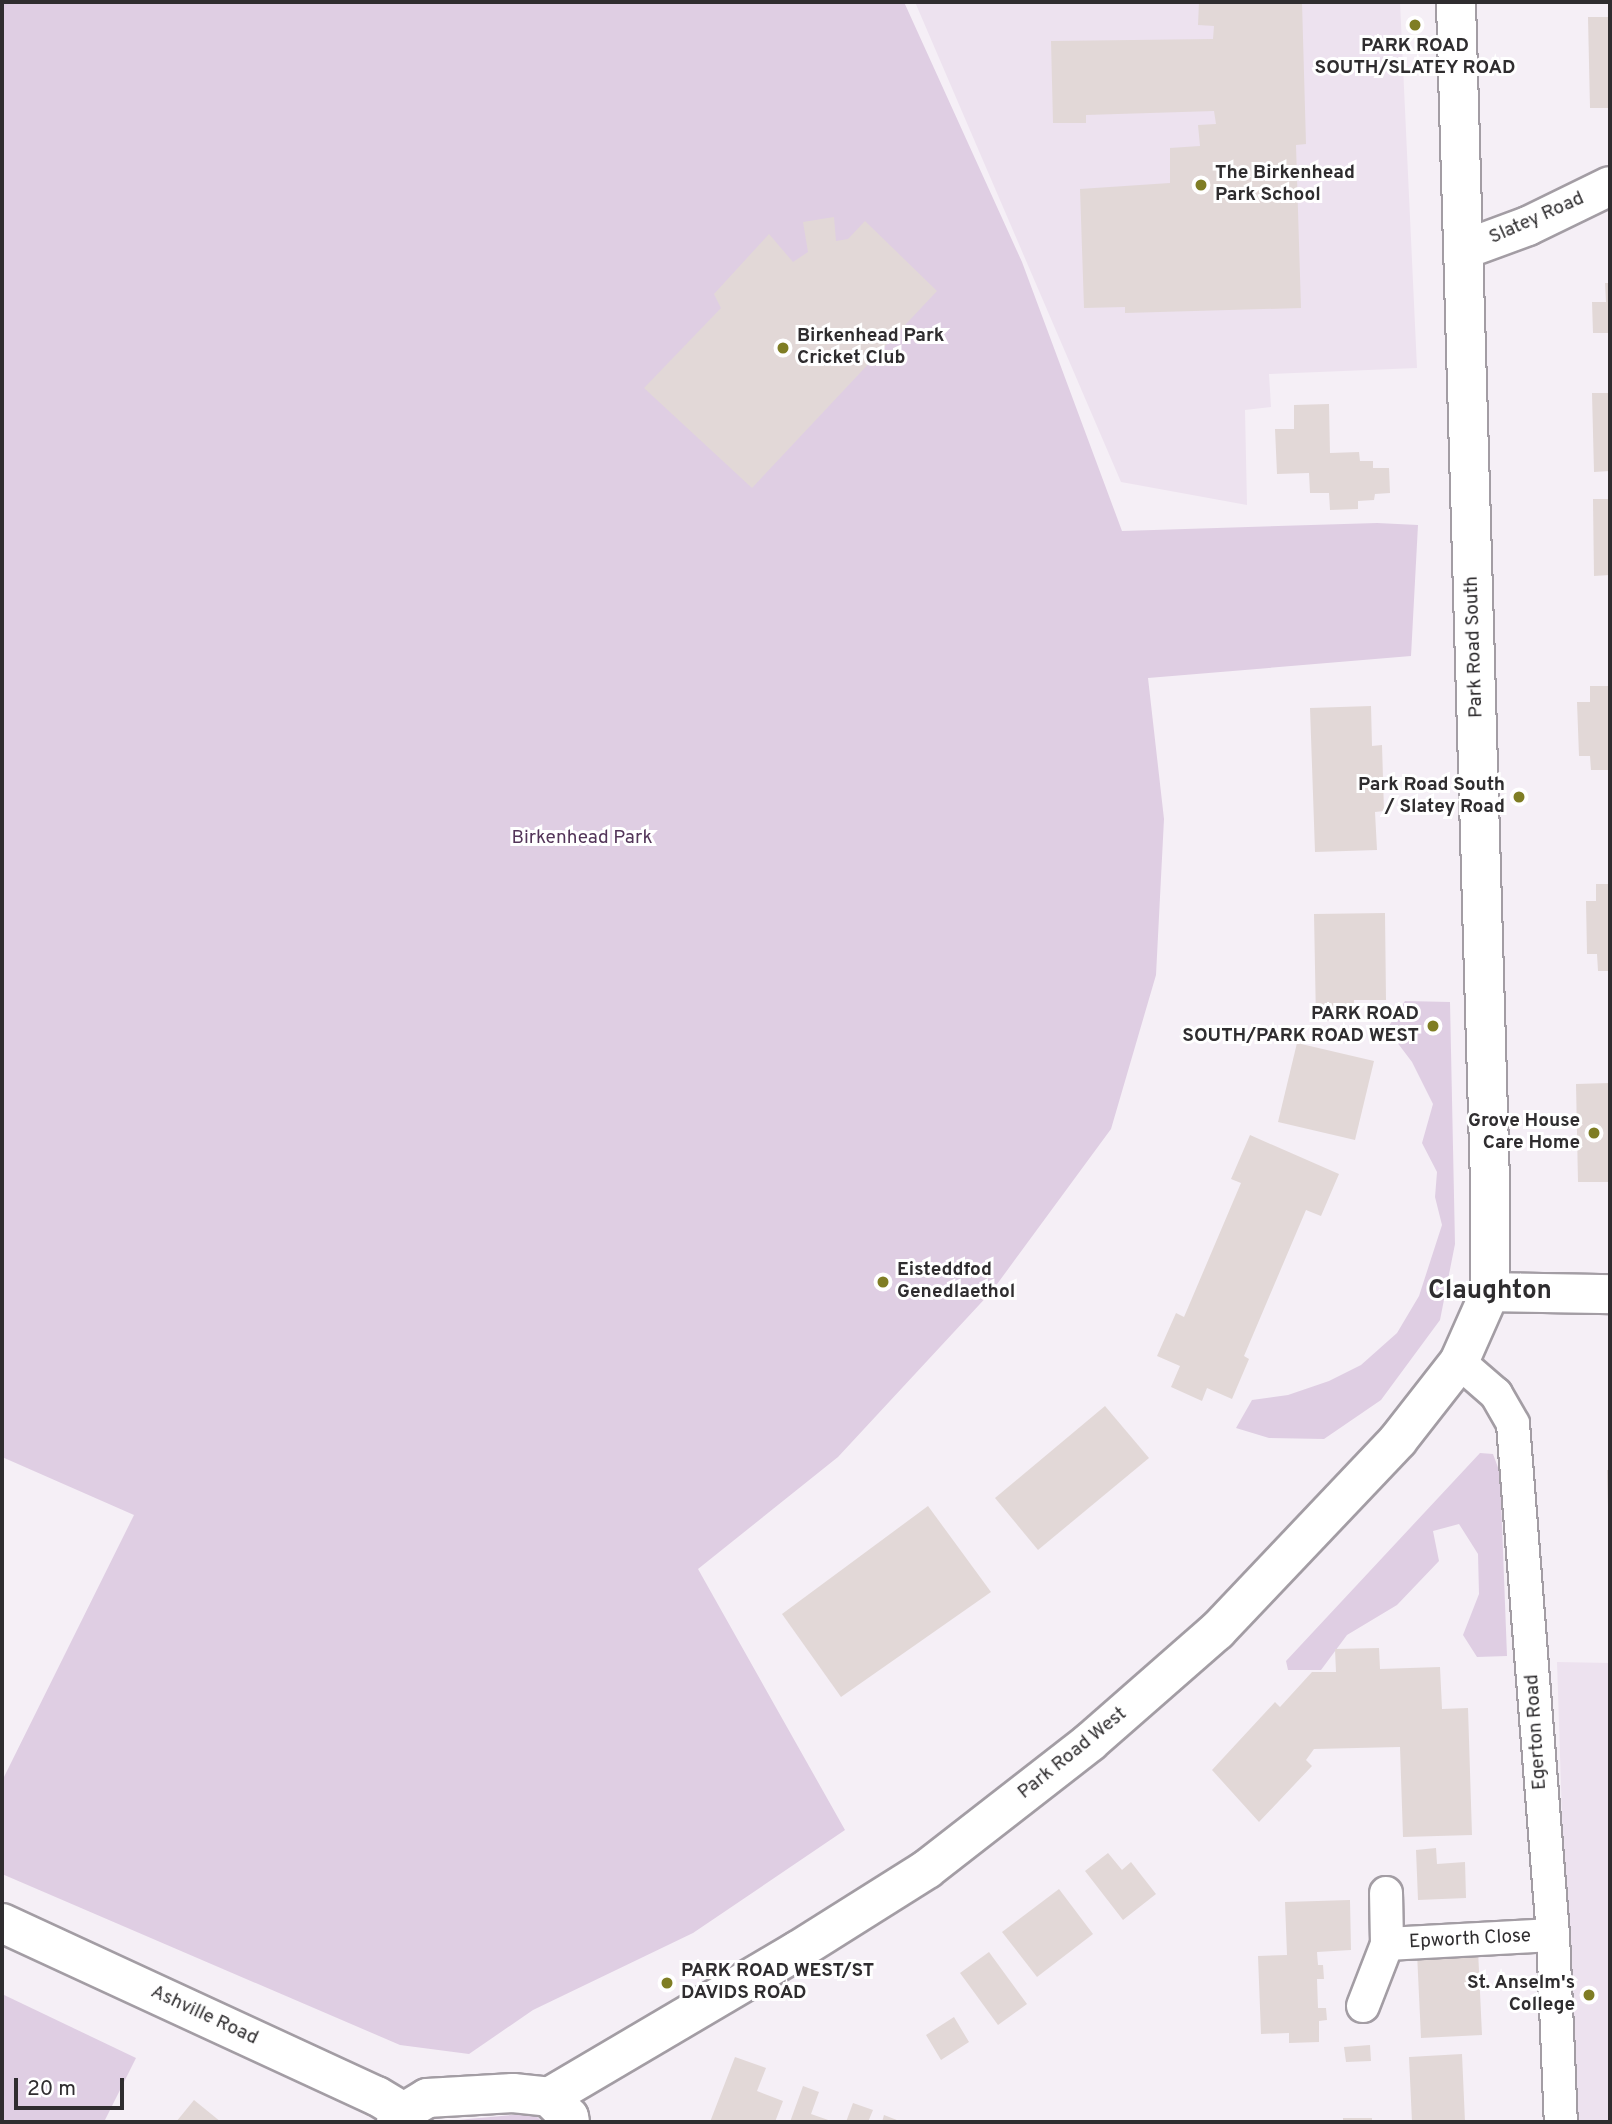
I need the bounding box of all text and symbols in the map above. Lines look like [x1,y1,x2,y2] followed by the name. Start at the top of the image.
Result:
[1407,17,1423,33] marker: PARK ROAD SOUTH/SLATEY ROAD
[1314,36,1516,80] place label: PARK ROAD SOUTH/SLATEY ROAD
[1215,163,1355,207] place label: The Birkenhead Park School
[1193,177,1209,193] marker: The Birkenhead Park School
[1486,188,1588,250] street label: Slatey Road
[797,326,944,370] place label: Birkenhead Park Cricket Club
[775,340,791,356] marker: Birkenhead Park Cricket Club
[1461,576,1489,718] street label: Park Road South
[1358,775,1505,819] place label: Park Road South / Slatey Road
[1511,789,1527,805] marker: Park Road South / Slatey Road
[512,828,652,850] park label: Birkenhead Park
[1182,1004,1419,1048] place label: PARK ROAD SOUTH/PARK ROAD WEST
[1425,1018,1441,1034] marker: PARK ROAD SOUTH/PARK ROAD WEST
[1468,1111,1580,1155] place label: Grove House Care Home
[1586,1125,1602,1141] marker: Grove House Care Home
[897,1260,1015,1304] place label: Eisteddfod Genedlaethol
[875,1274,891,1290] marker: Eisteddfod Genedlaethol
[1428,1276,1552,1308] district label: Claughton
[1522,1673,1552,1791] street label: Egerton Road
[1014,1703,1132,1805] street label: Park Road West
[1408,1925,1532,1955] street label: Epworth Close
[681,1961,874,2005] place label: PARK ROAD WEST/ST DAVIDS ROAD
[1466,1973,1575,2017] place label: St. Anselm's College
[659,1975,675,1991] marker: PARK ROAD WEST/ST DAVIDS ROAD
[147,1981,261,2051] street label: Ashville Road
[1581,1987,1597,2003] marker: St. Anselm's College
[18,2064,128,2108] scale bar
[27,2076,76,2103] text: 20 m

